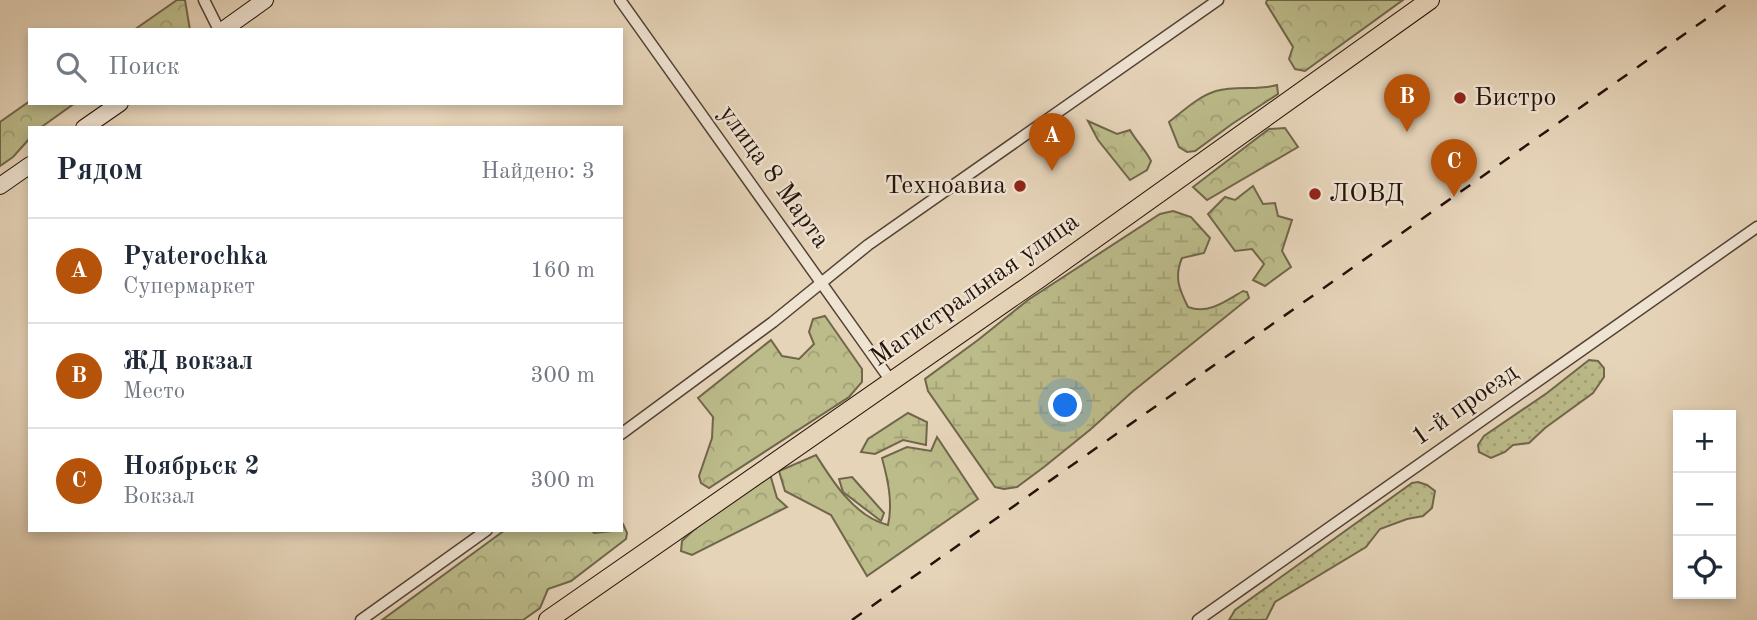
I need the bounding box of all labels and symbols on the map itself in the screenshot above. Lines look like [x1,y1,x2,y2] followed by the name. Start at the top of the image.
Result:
[1384,74,1430,132] pin: B
[1474,85,1556,111] place label: Бистро
[1452,90,1468,106] marker: Бистро
[714,101,834,253] street label: улица 8 Марта
[1029,113,1075,171] pin: A
[1431,139,1477,197] pin: C
[884,173,1006,199] place label: Техноавиа
[1012,178,1028,194] marker: Техноавиа
[1329,181,1404,207] place label: ЛОВД
[1307,186,1323,202] marker: ЛОВД
[866,208,1084,372] street label: Магистральная улица
[1407,359,1523,451] street label: 1-й проезд
[1048,388,1082,422] your location

